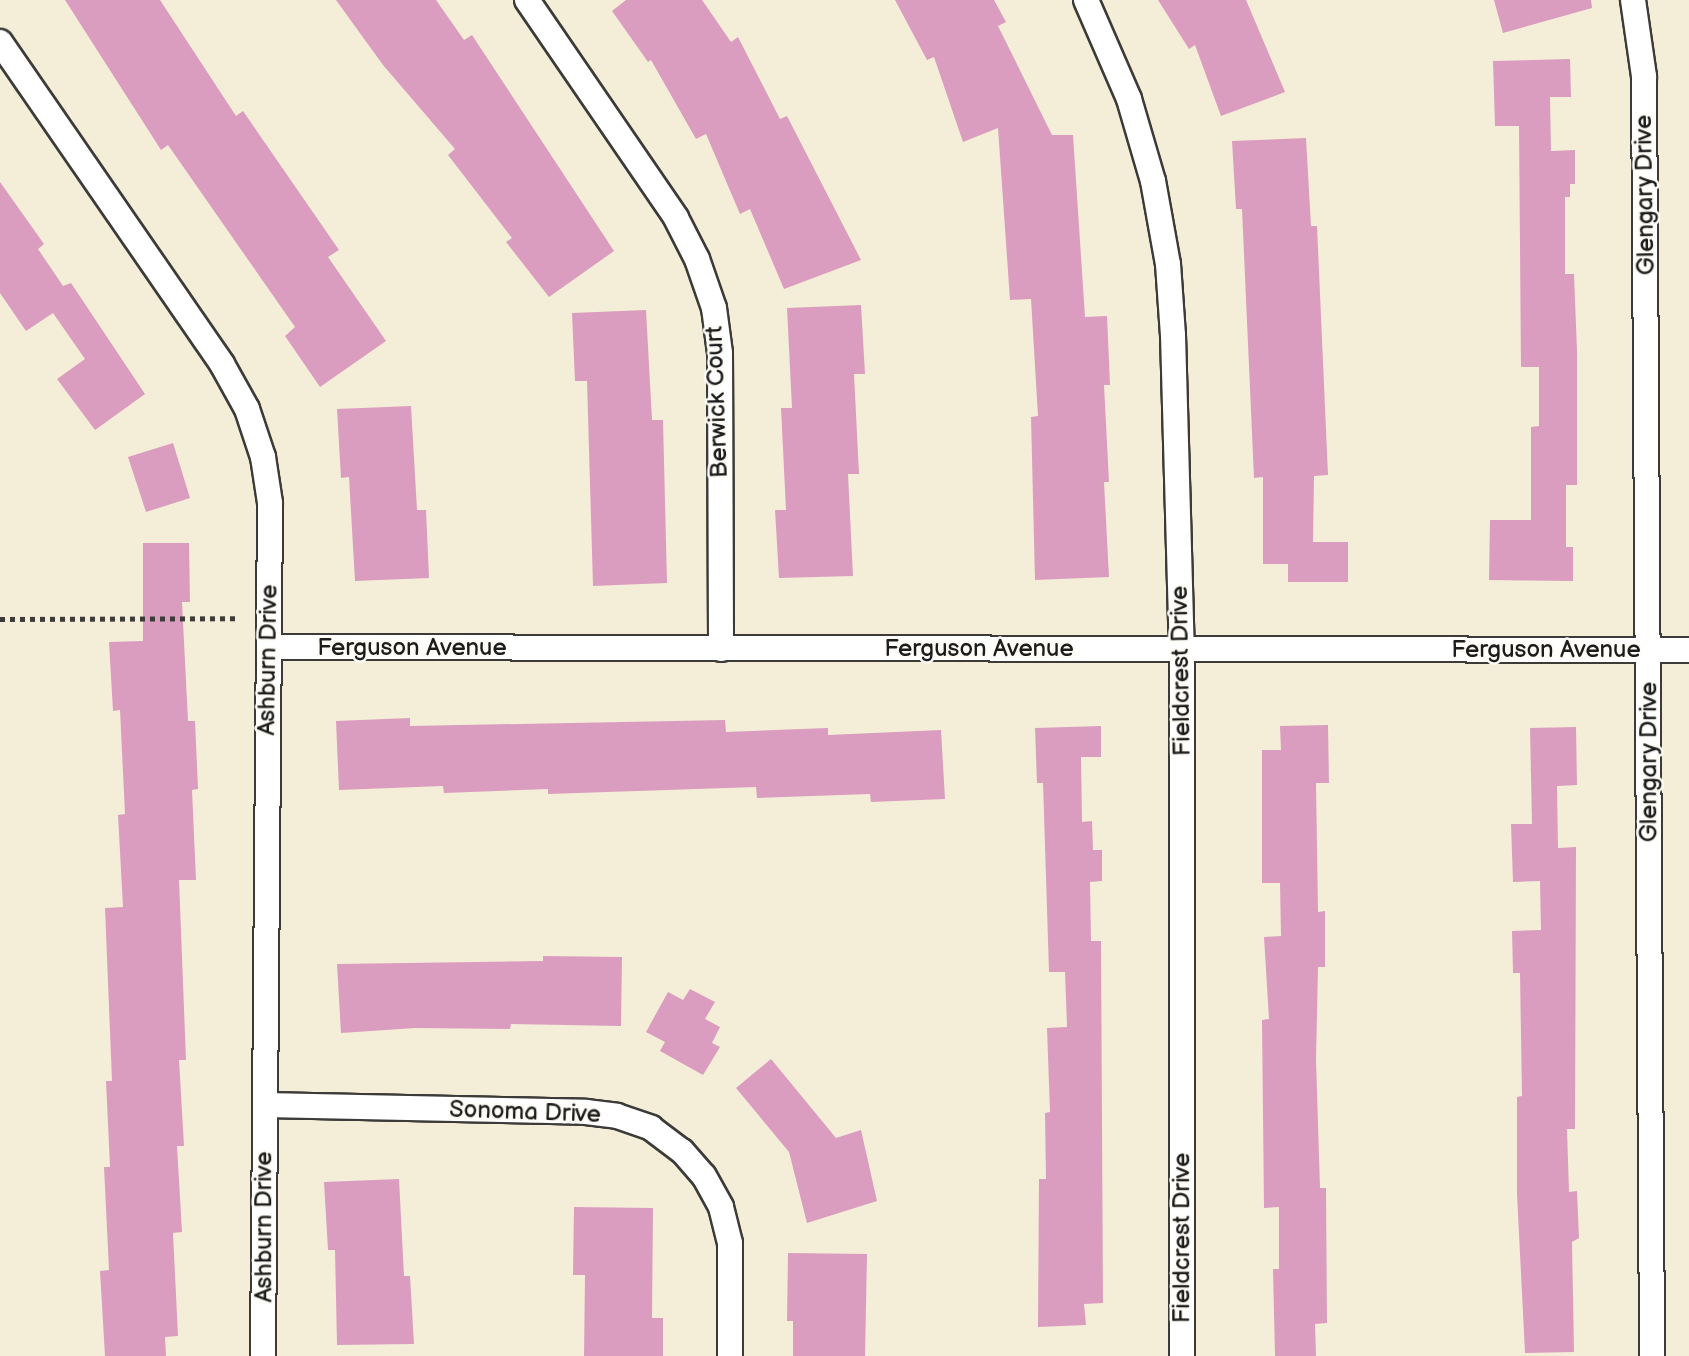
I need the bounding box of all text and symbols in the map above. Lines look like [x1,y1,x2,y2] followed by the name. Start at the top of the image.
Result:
[1629,114,1661,276] street label: Glengary Drive
[700,325,734,479] street label: Berwick Court
[252,584,284,736] street label: Ashburn Drive
[1165,586,1197,756] street label: Fieldcrest Drive
[317,634,507,662] street label: Ferguson Avenue
[884,635,1074,663] street label: Ferguson Avenue
[1451,636,1641,664] street label: Ferguson Avenue
[1635,681,1663,843] street label: Glengary Drive
[449,1095,601,1129] street label: Sonoma Drive
[250,1152,278,1302] street label: Ashburn Drive
[1168,1153,1196,1323] street label: Fieldcrest Drive

